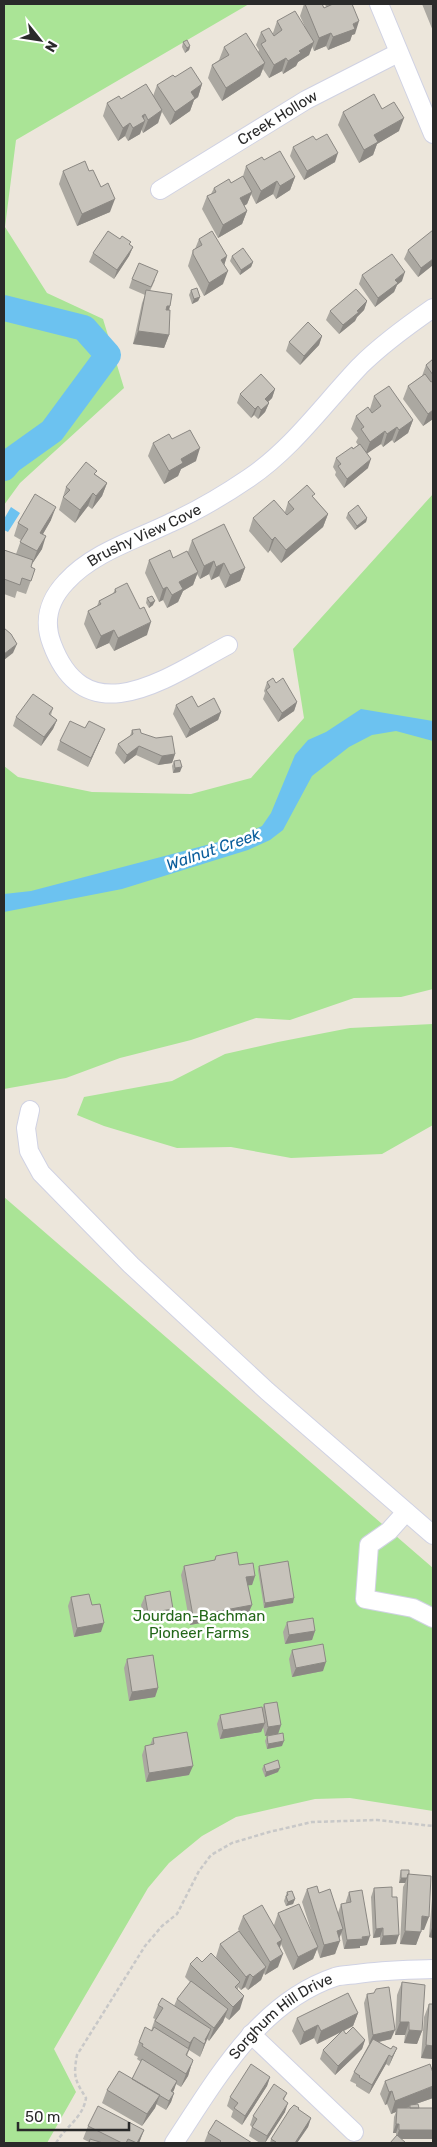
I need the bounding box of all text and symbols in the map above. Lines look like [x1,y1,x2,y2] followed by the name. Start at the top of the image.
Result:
[15,15,65,65] north arrow
[41,38,61,55] text: N
[234,87,321,149] street label: Creek Hollow
[84,500,204,570] street label: Brushy View Cove
[164,824,263,874] water label: Walnut Creek
[133,1607,265,1642] park label: Jourdan-Bachman Pioneer Farms
[225,1970,335,2063] street label: Sorghum Hill Drive
[18,2100,129,2132] scale bar
[25,2108,60,2126] text: 50 m

